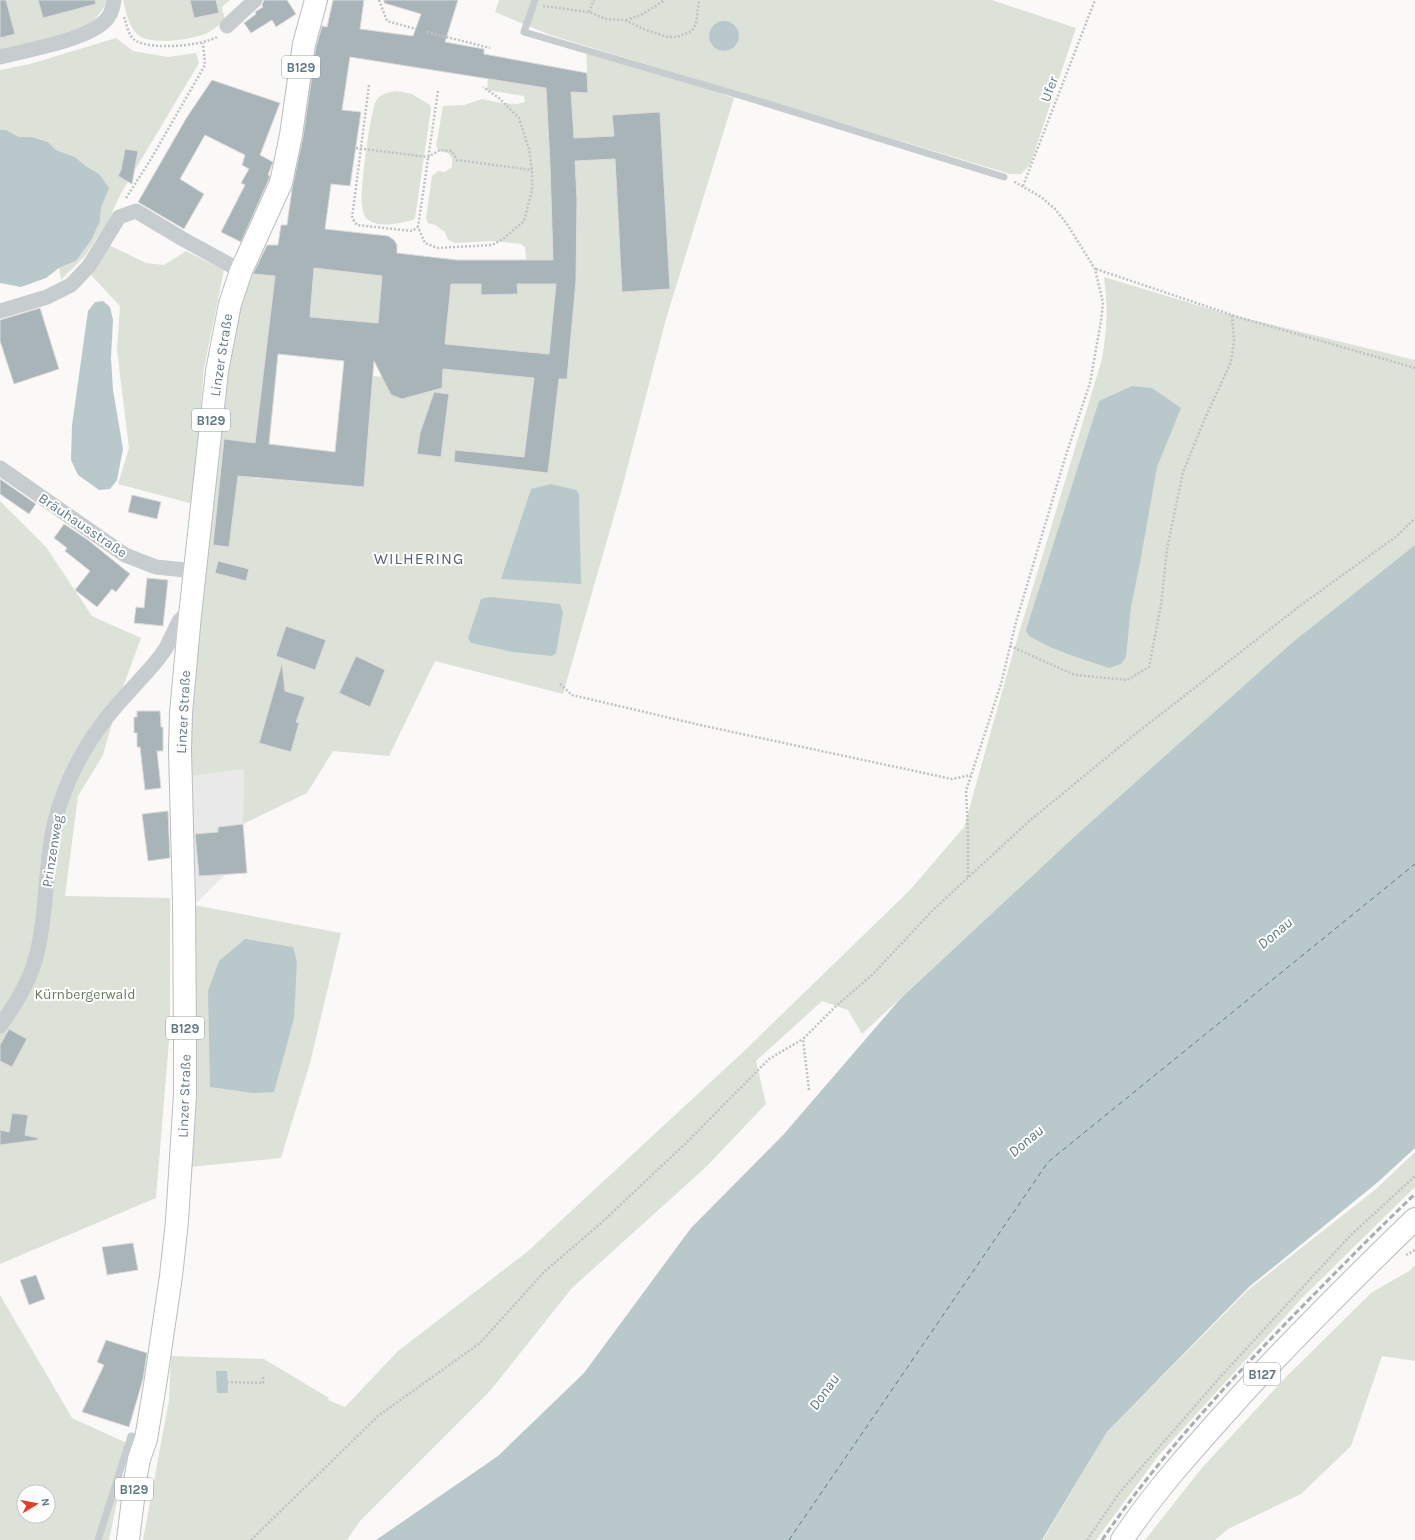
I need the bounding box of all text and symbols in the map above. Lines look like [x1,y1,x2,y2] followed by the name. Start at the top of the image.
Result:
[282,56,320,78] road number: B129
[1037,73,1062,104] street label: Ufer
[207,312,236,398] street label: Linzer Straße
[192,409,230,431] road number: B129
[35,490,130,561] street label: Bräuhausstraße
[374,549,464,568] district label: WILHERING
[173,670,194,754] street label: Linzer Straße
[38,814,67,888] street label: Prinzenweg
[1254,913,1296,953] water label: Donau
[34,986,136,1003] park label: Kürnbergerwald
[166,1017,204,1039] road number: B129
[175,1054,194,1138] street label: Linzer Straße
[1005,1121,1047,1161] water label: Donau
[1244,1363,1280,1385] road number: B127
[805,1370,843,1414] water label: Donau
[115,1478,153,1500] road number: B129
[16,1484,56,1524] north arrow
[38,1497,52,1507] text: N

